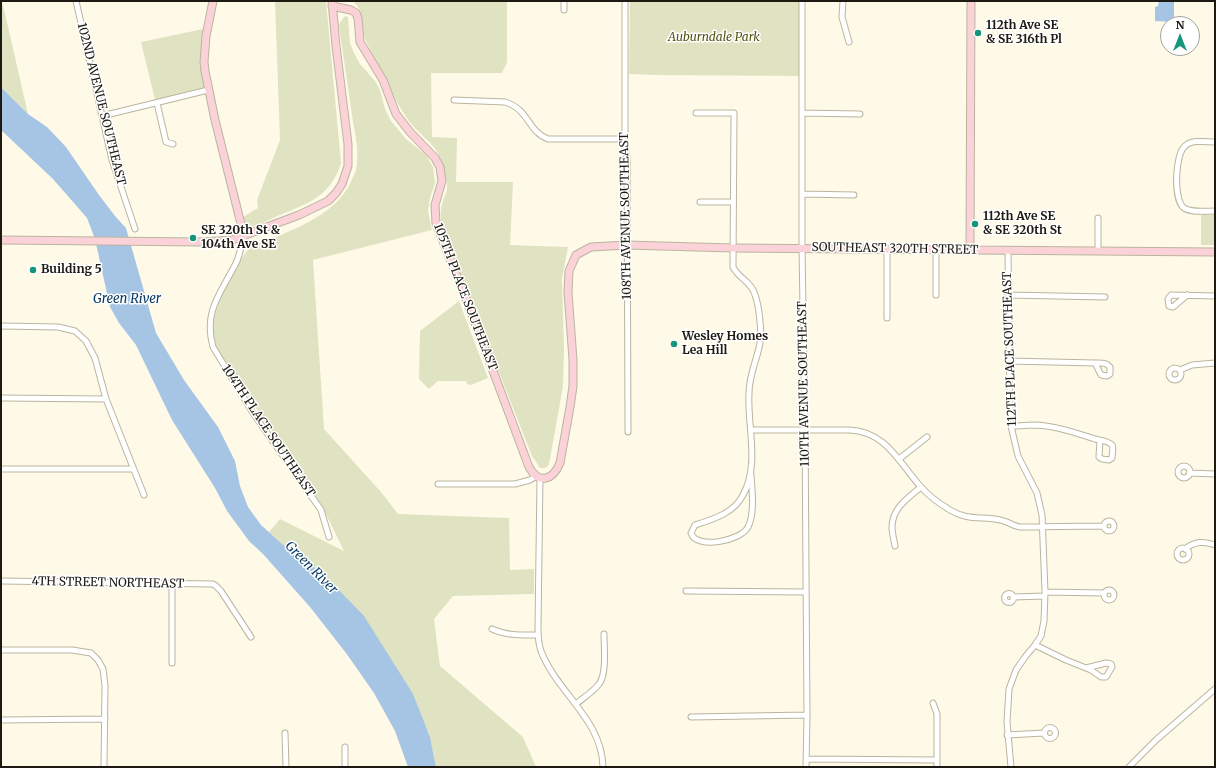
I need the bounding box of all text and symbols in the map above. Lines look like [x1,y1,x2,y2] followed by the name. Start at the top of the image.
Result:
[1160,16,1200,56] north arrow
[1176,18,1184,32] text: N
[986,19,1062,47] place label: 112th Ave SE & SE 316th Pl
[74,21,128,187] street label: 102ND AVENUE SOUTHEAST
[973,28,983,38] marker: 112th Ave SE & SE 316th Pl
[668,31,760,45] park label: Auburndale Park
[617,132,635,300] street label: 108TH AVENUE SOUTHEAST
[983,210,1062,238] place label: 112th Ave SE & SE 320th St
[970,219,980,229] marker: 112th Ave SE & SE 320th St
[430,221,500,373] street label: 105TH PLACE SOUTHEAST
[201,224,280,252] place label: SE 320th St & 104th Ave SE
[188,233,198,243] marker: SE 320th St & 104th Ave SE
[811,240,979,258] street label: SOUTHEAST 320TH STREET
[41,263,102,277] place label: Building 5
[28,265,38,275] marker: Building 5
[1000,271,1020,427] street label: 112TH PLACE SOUTHEAST
[93,291,161,307] water label: Green River
[795,301,813,467] street label: 110TH AVENUE SOUTHEAST
[682,330,768,358] place label: Wesley Homes Lea Hill
[669,339,679,349] marker: Wesley Homes Lea Hill
[218,362,318,500] street label: 104TH PLACE SOUTHEAST
[282,539,340,597] water label: Green River
[31,574,185,592] street label: 4TH STREET NORTHEAST

